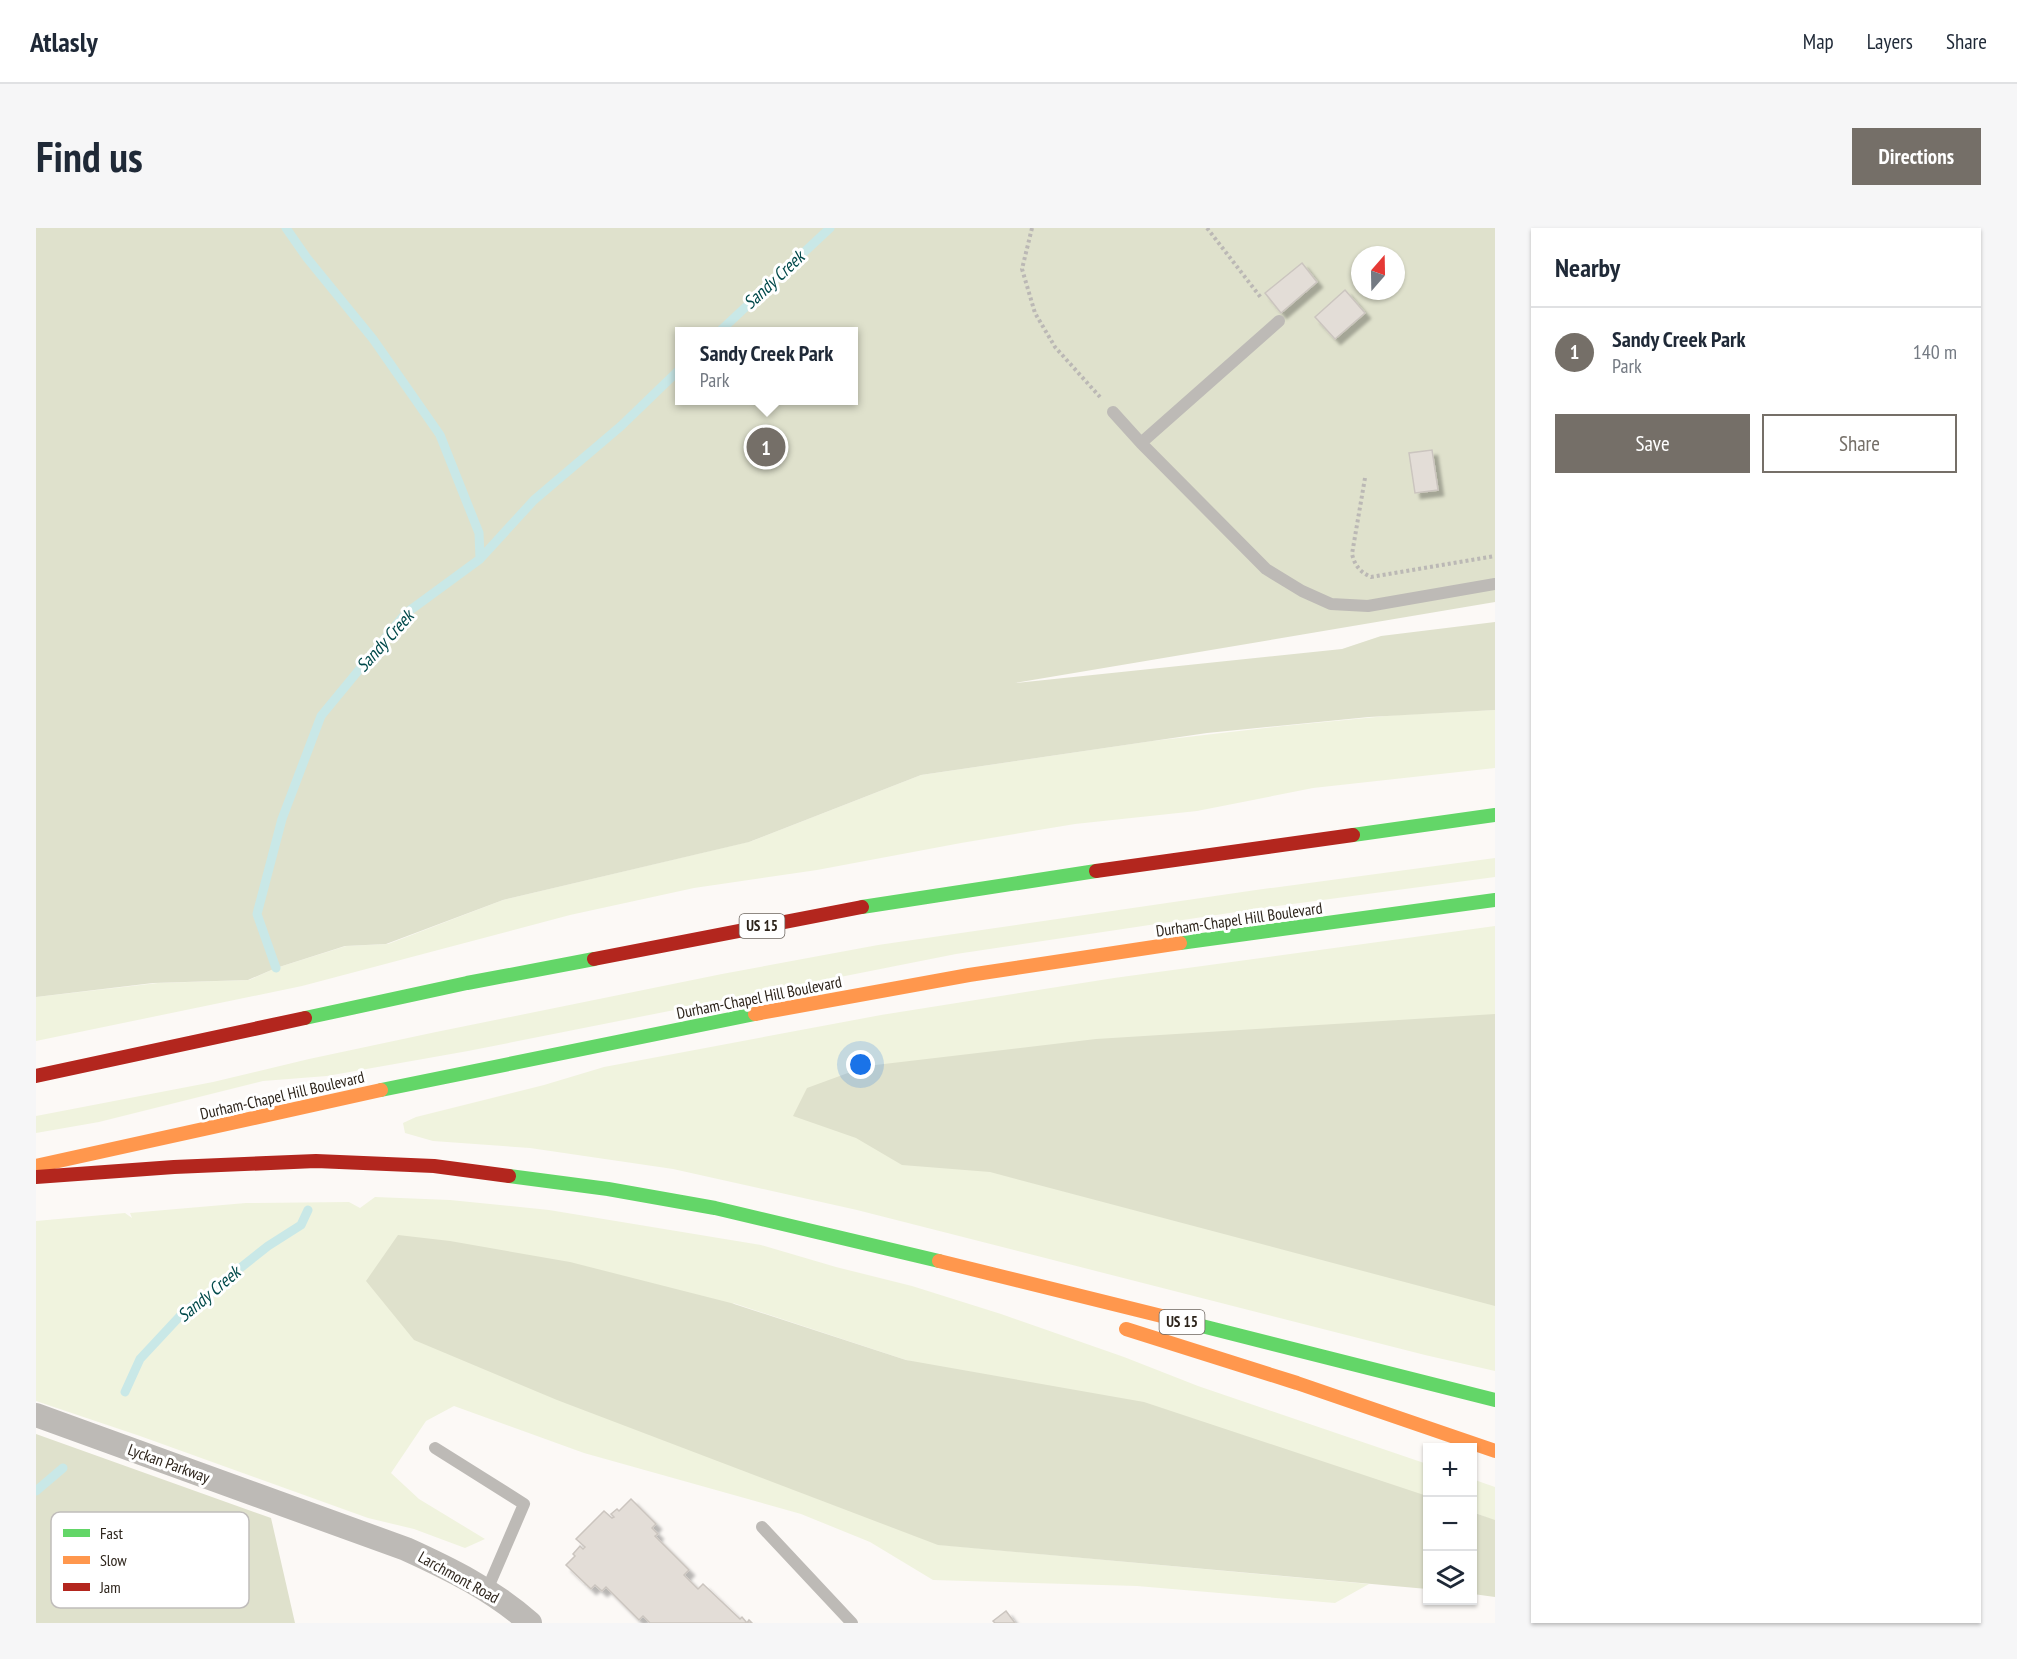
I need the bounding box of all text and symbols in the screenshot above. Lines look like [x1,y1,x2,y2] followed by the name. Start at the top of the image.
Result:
[30,23,98,60] text: Atlasly
[1803,28,1834,55] text: Map
[1867,28,1913,55] text: Layers
[1946,28,1987,55] text: Share
[1852,128,1981,185] button: Directions
[36,129,143,184] text: Find us
[738,244,811,314] water label: Sandy Creek
[1351,246,1405,300] north arrow
[1555,251,1620,284] text: Nearby
[1612,325,1746,353] text: Sandy Creek Park
[675,327,858,405] popup
[700,339,833,367] text: Sandy Creek Park
[1570,339,1579,365] text: 1
[1913,339,1957,365] text: 140 m
[1612,353,1642,379] text: Park
[700,367,729,393] text: Park
[1555,414,1750,473] button: Save
[1762,414,1957,473] button: Share
[746,424,786,470] pin: 1
[351,603,420,676] water label: Sandy Creek
[1154,897,1324,941] street label: Durham-Chapel Hill Boulevard
[740,914,784,938] road number: US 15
[675,971,843,1023] street label: Durham-Chapel Hill Boulevard
[846,1050,875,1079] your location
[198,1066,366,1124] street label: Durham-Chapel Hill Boulevard
[172,1259,246,1327] water label: Sandy Creek
[1160,1310,1204,1334] road number: US 15
[125,1439,213,1487] street label: Lyckan Parkway
[1423,1443,1477,1605] map controls
[1423,1443,1477,1497] button: +
[1423,1497,1477,1551] button: −
[51,1512,249,1608] legend
[100,1523,123,1543] text: Fast
[415,1547,503,1607] street label: Larchmont Road
[100,1550,127,1570] text: Slow
[1423,1551,1477,1605] button: layers
[99,1577,121,1597] text: Jam

